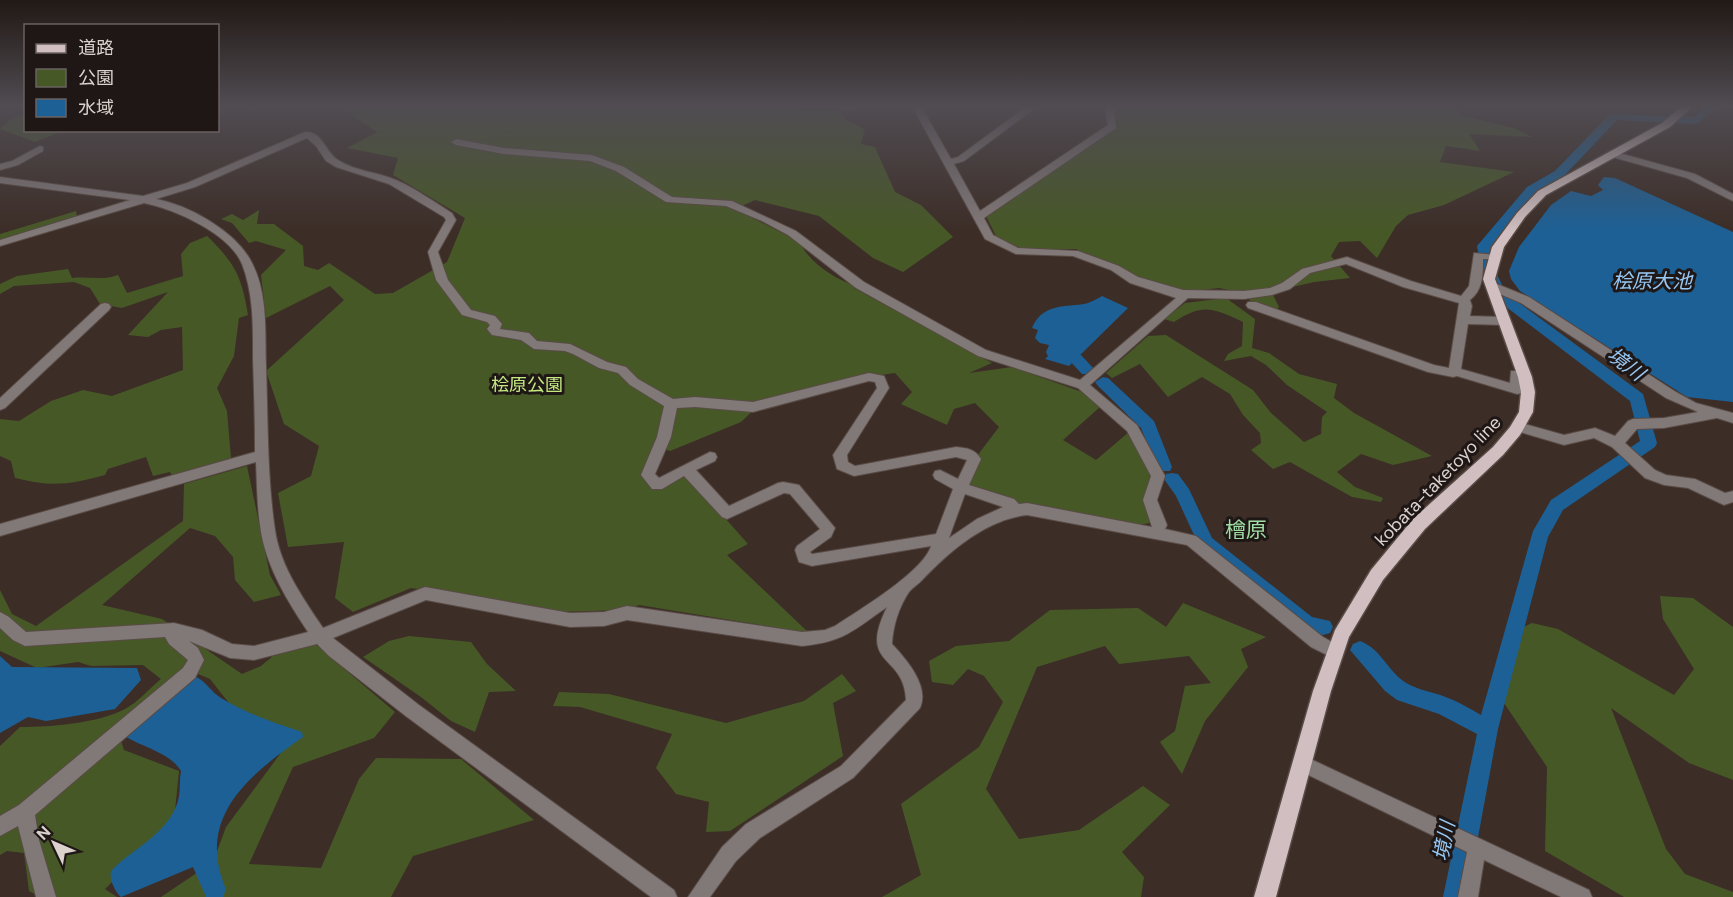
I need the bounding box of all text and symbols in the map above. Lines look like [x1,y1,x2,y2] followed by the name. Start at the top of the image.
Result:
[24,24,219,132] legend
[78,36,114,60] text: 道路
[78,66,114,90] text: 公園
[78,96,114,120] text: 水域
[1612,268,1694,294] water label: 桧原大池
[1602,342,1651,388] water label: 境川
[491,373,563,397] park label: 桧原公園
[1370,411,1506,551] street label: kobata-taketoyo line
[1225,516,1267,544] district label: 檜原
[24,813,84,873] north arrow
[1427,817,1461,863] water label: 境川
[32,821,55,844] text: N

